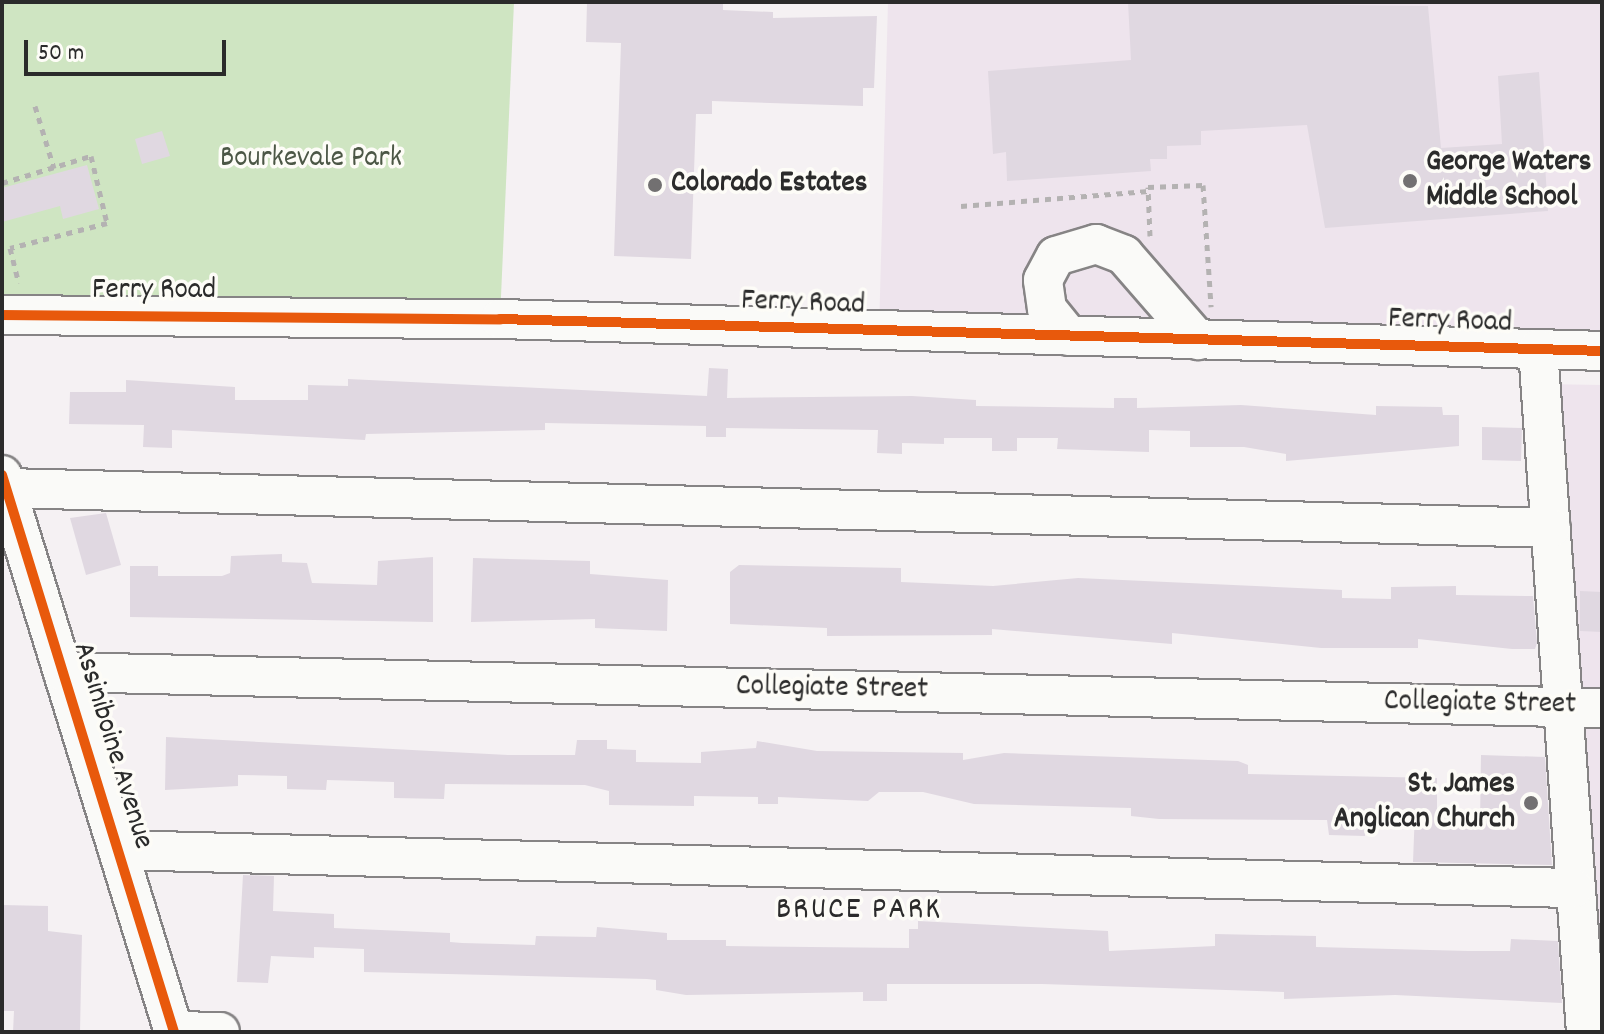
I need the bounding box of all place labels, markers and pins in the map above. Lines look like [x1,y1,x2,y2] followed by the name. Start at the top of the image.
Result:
[1426,146,1591,216] place label: George Waters Middle School
[671,167,867,203] place label: Colorado Estates
[1401,172,1419,190] marker: George Waters Middle School
[646,176,664,194] marker: Colorado Estates
[1334,768,1515,838] place label: St. James Anglican Church
[1522,794,1540,812] marker: St. James Anglican Church

